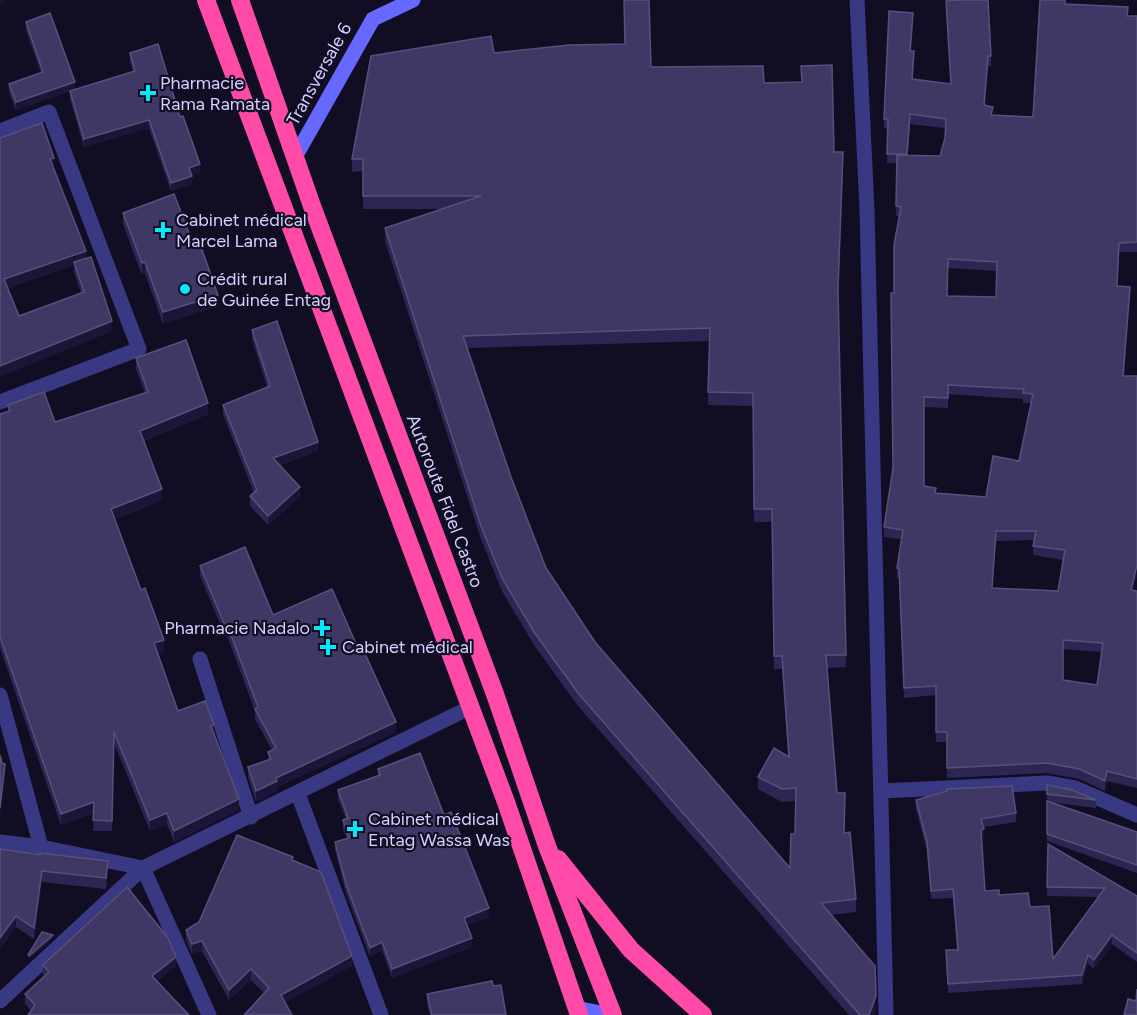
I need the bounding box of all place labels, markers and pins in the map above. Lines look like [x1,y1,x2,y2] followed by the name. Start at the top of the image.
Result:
[160,72,270,115] place label: Pharmacie Rama Ramata
[141,86,155,100] marker: Pharmacie Rama Ramata
[176,209,307,252] place label: Cabinet médical Marcel Lama
[154,221,172,239] marker: Cabinet médical Marcel Lama
[197,268,331,311] place label: Crédit rural de Guinée Entag
[178,282,192,296] marker: Crédit rural de Guinée Entag
[164,617,310,639] place label: Pharmacie Nadalo
[315,621,329,635] marker: Pharmacie Nadalo
[342,636,473,658] place label: Cabinet médical
[319,638,337,656] marker: Cabinet médical
[368,808,510,851] place label: Cabinet médical Entag Wassa Was
[346,820,364,838] marker: Cabinet médical Entag Wassa Was

